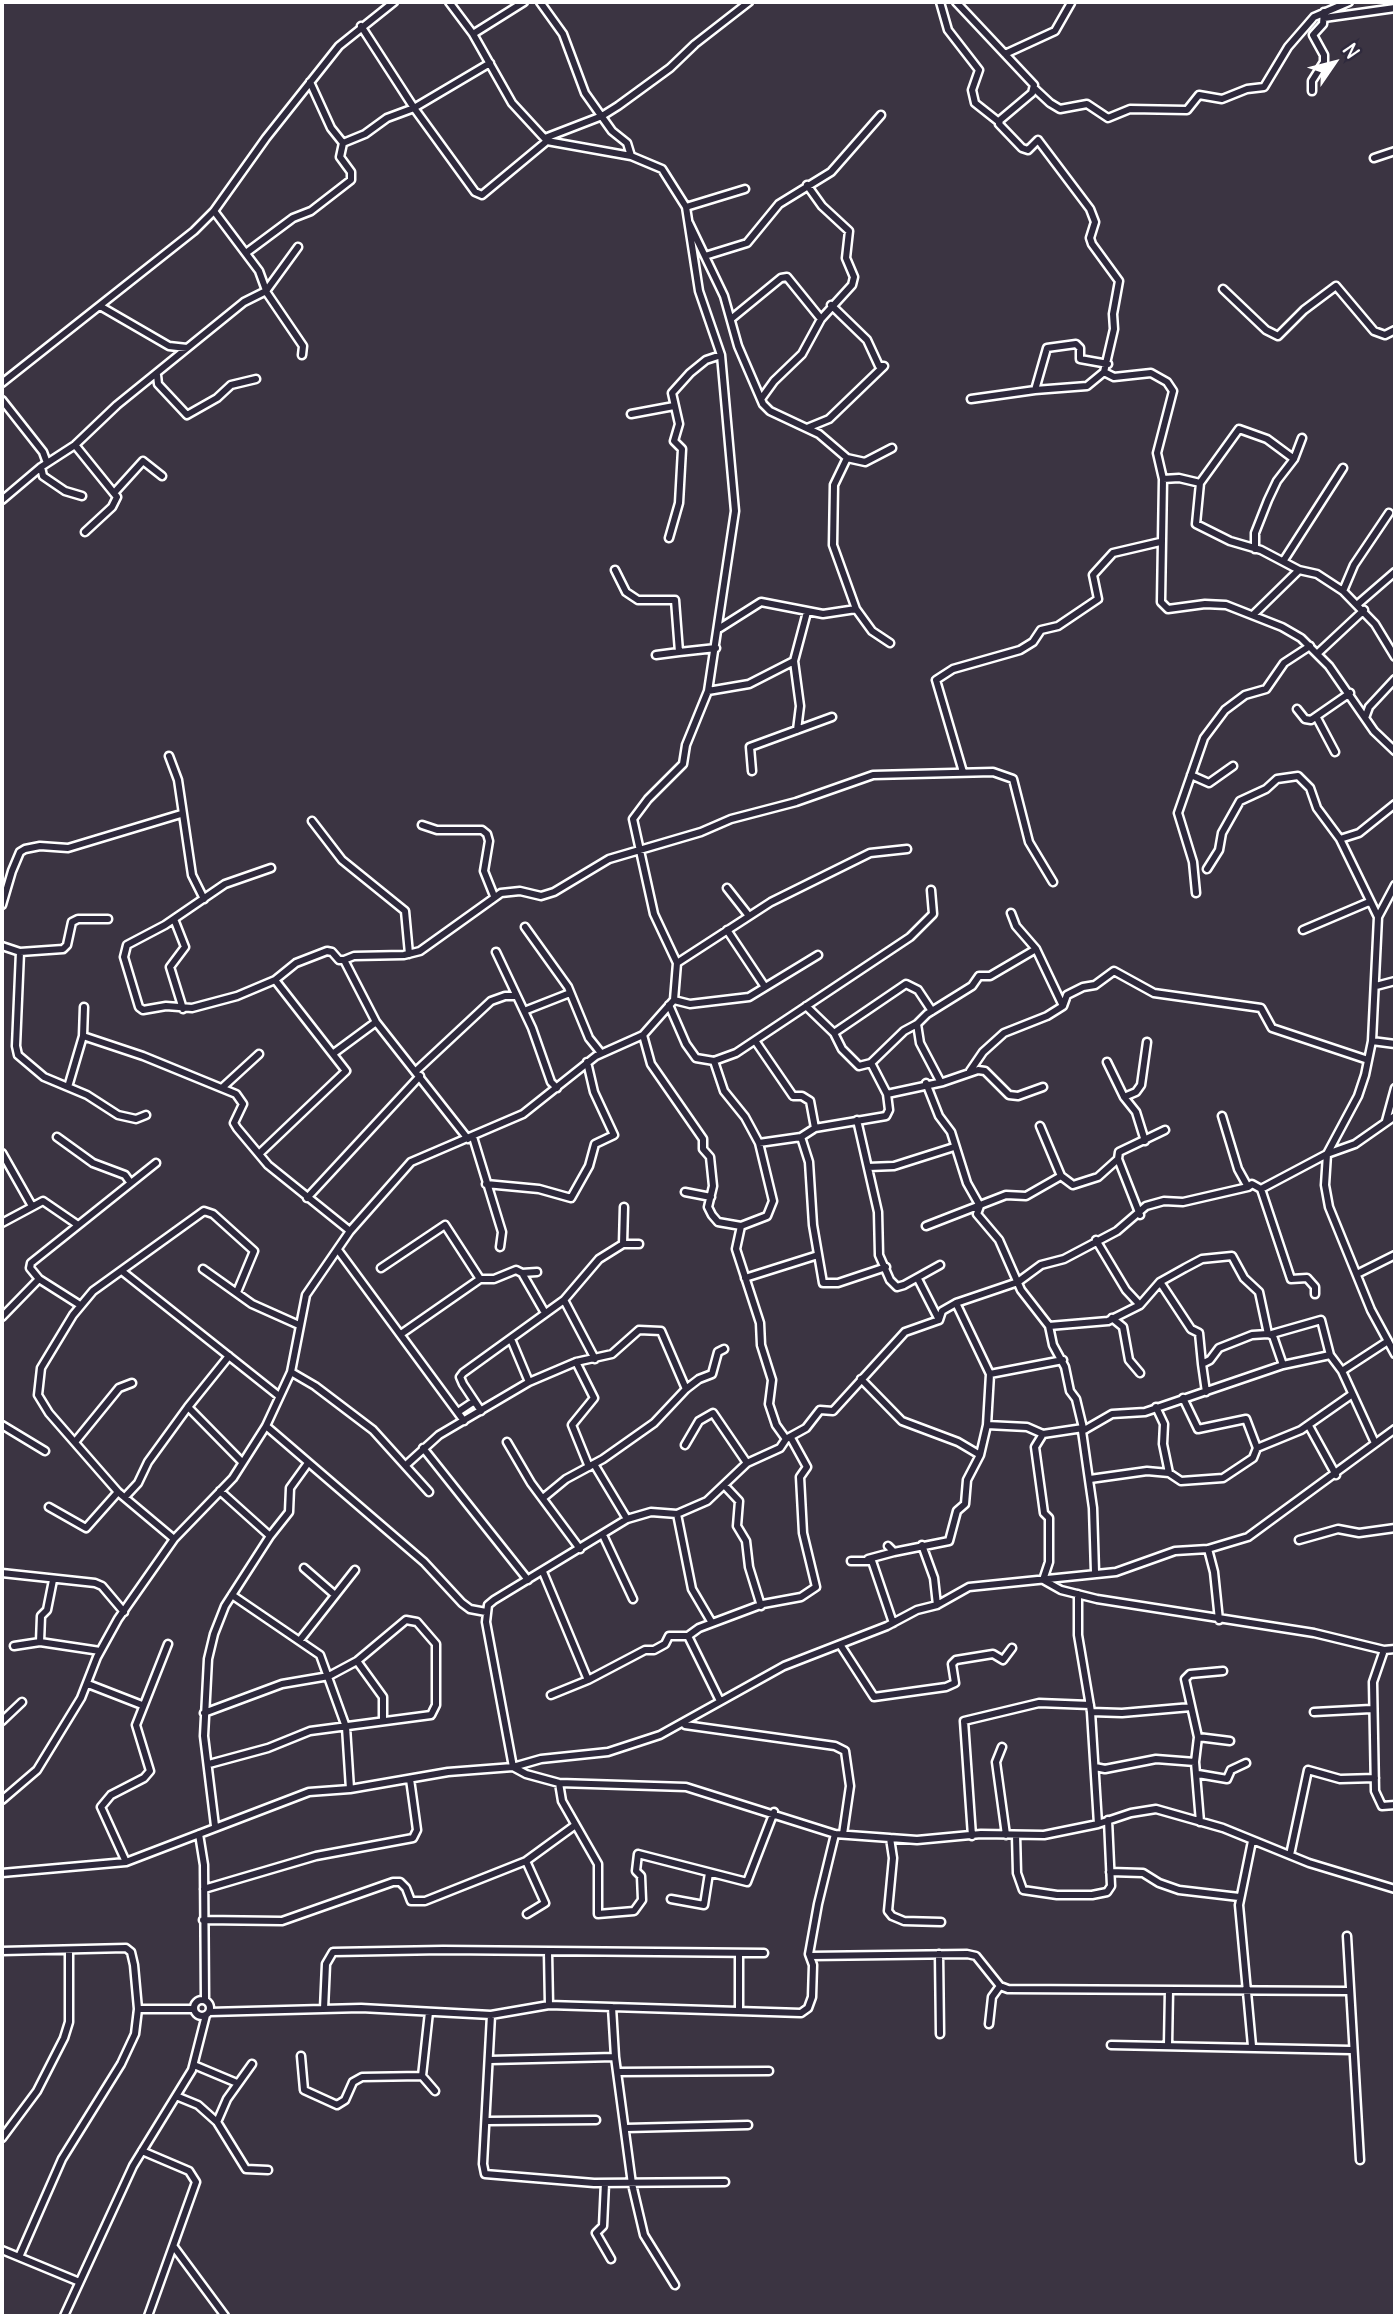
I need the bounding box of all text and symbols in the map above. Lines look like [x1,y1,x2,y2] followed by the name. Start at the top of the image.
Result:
[1299,28,1369,98] north arrow
[1338,39,1365,63] text: N

